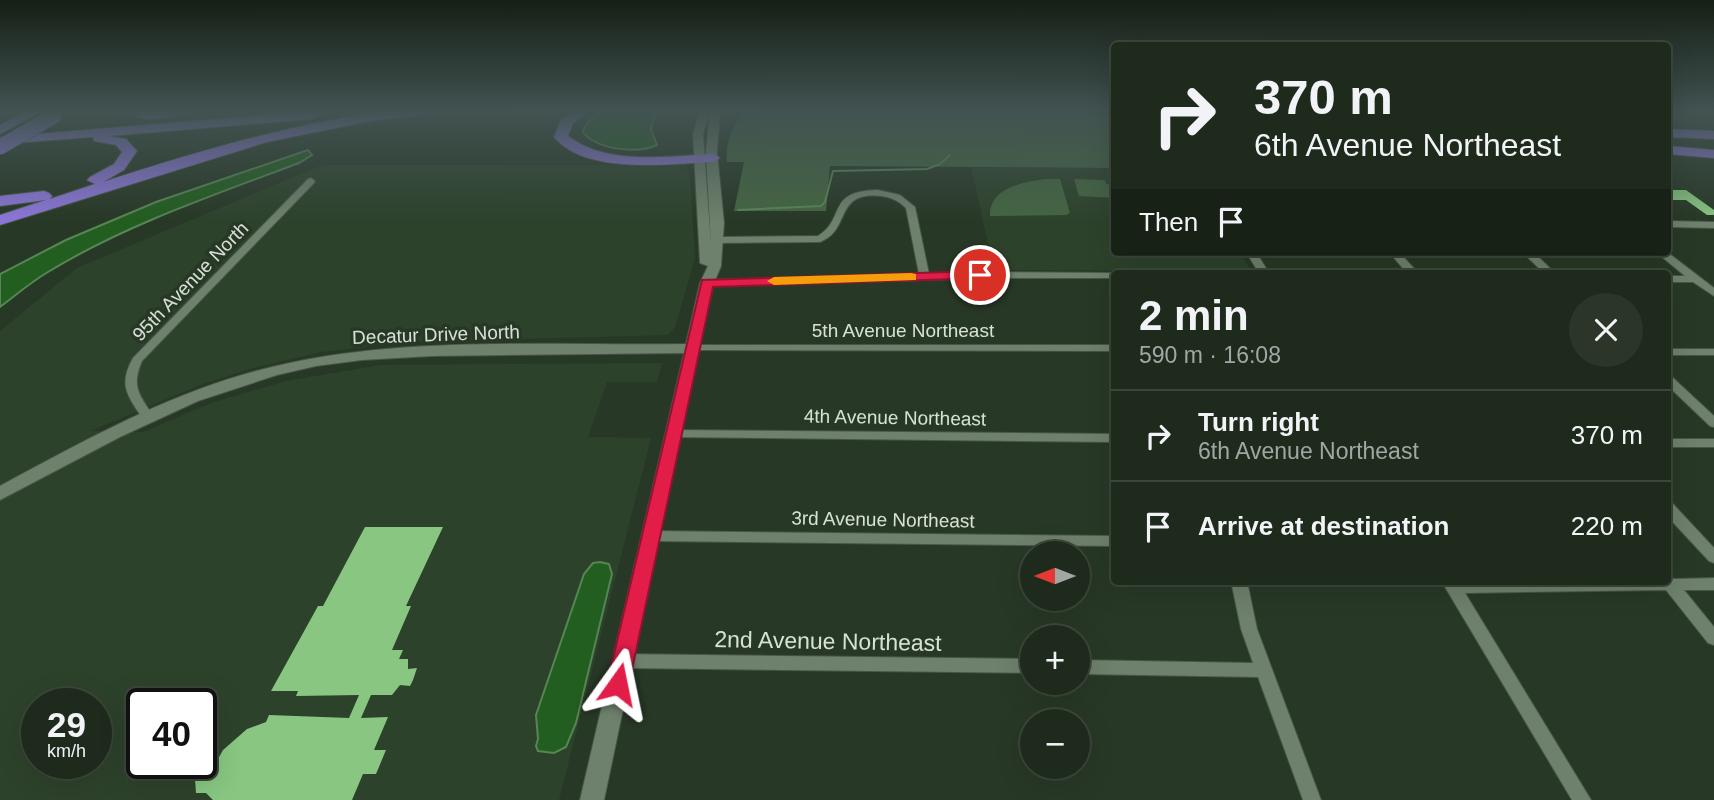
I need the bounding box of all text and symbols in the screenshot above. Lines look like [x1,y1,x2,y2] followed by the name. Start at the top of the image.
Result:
[1139,70,1230,161] icon: right
[1254,70,1393,124] text: 370 m
[1254,127,1561,163] text: 6th Avenue Northeast
[1212,203,1250,241] icon: arrive
[1139,207,1198,237] text: Then
[128,218,252,345] street label: 95th Avenue North
[950,245,1010,305] pin
[961,256,999,294] icon: arrive
[1139,292,1249,339] text: 2 min
[1569,293,1643,367] button: close
[812,320,995,341] street label: 5th Avenue Northeast
[352,321,520,348] street label: Decatur Drive North
[1139,342,1281,368] text: 590 m · 16:08
[804,405,987,430] street label: 4th Avenue Northeast
[1198,407,1319,437] text: Turn right
[1139,417,1177,455] icon: right
[1571,420,1643,450] text: 370 m
[1198,438,1419,464] text: 6th Avenue Northeast
[791,507,976,532] street label: 3rd Avenue Northeast
[1139,508,1177,546] icon: arrive
[1198,511,1449,541] text: Arrive at destination
[1571,511,1643,541] text: 220 m
[1020,541,1090,611] north arrow
[1020,541,1090,779] map controls
[1020,625,1090,695] button: +
[714,626,942,656] street label: 2nd Avenue Northeast
[581,647,655,721] position arrow
[126,688,217,779] speed limit sign: 40
[47,705,86,744] text: 29
[1020,709,1090,779] button: −
[47,741,86,761] text: km/h

